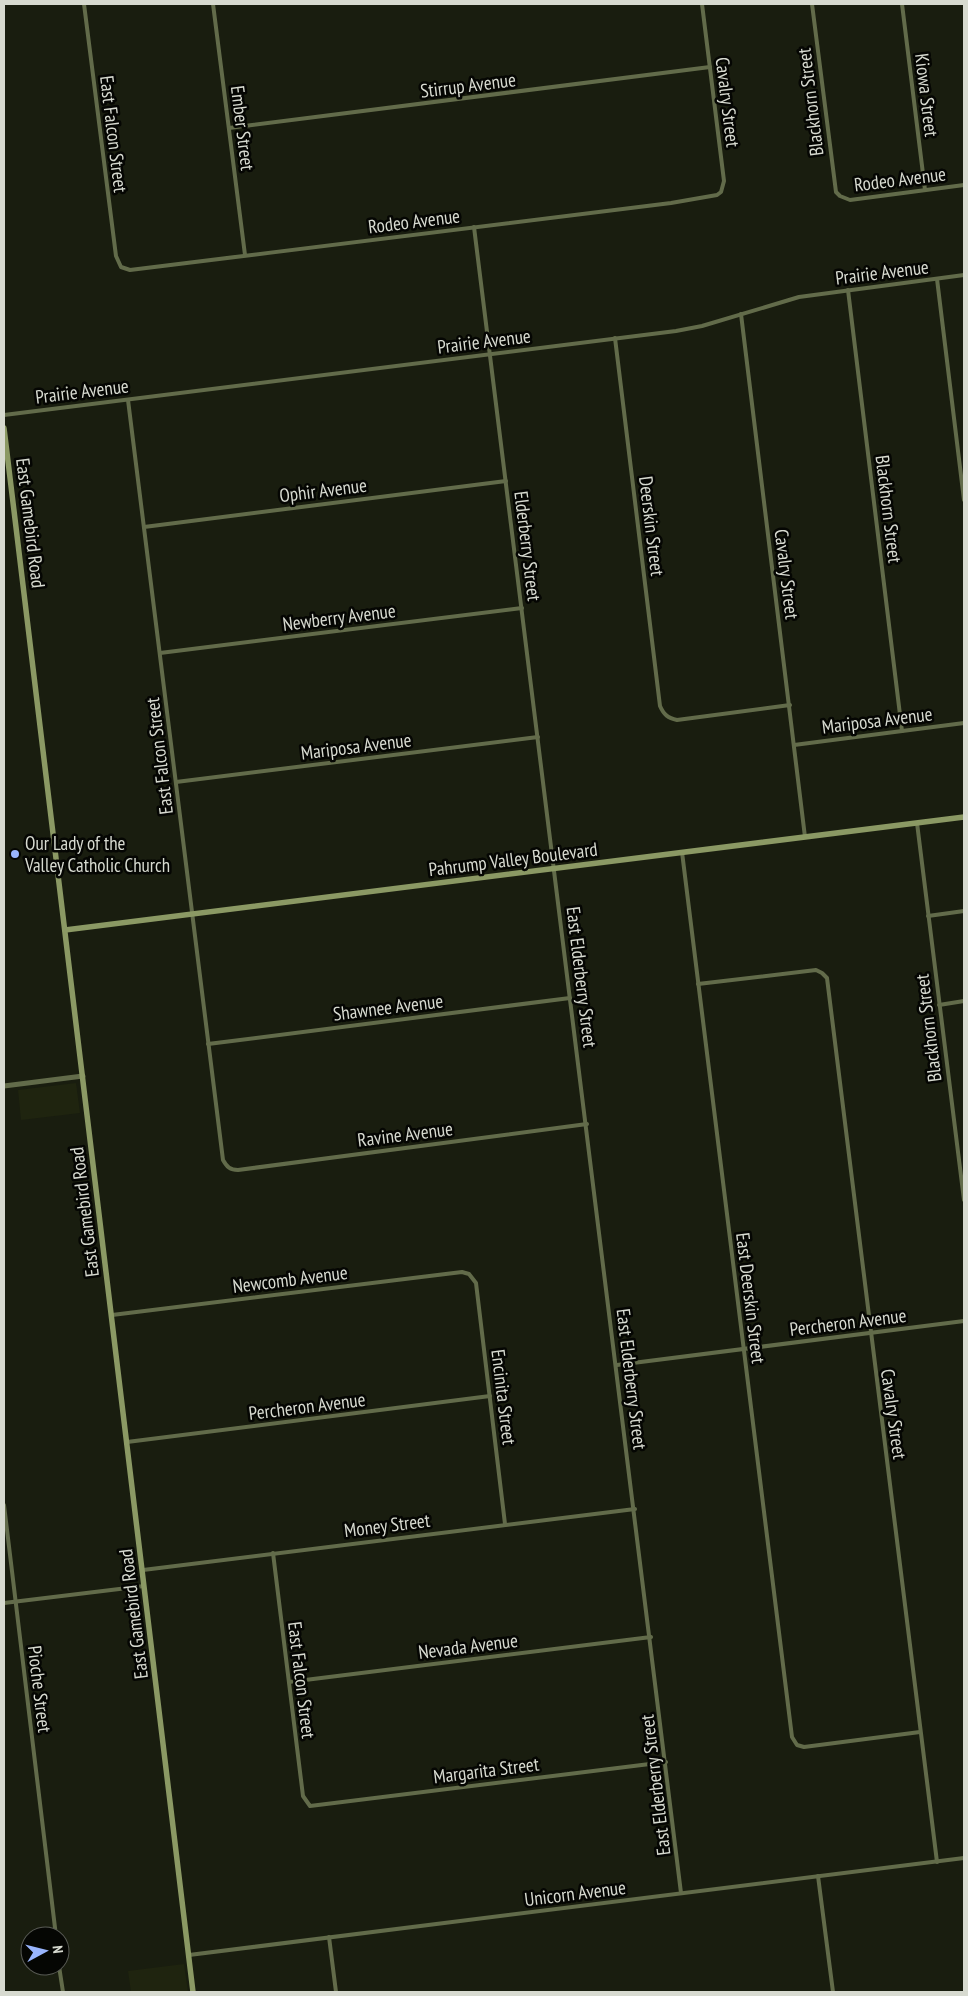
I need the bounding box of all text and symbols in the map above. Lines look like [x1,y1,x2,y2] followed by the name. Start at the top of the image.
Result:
[791,46,829,157] street label: Blackhorn Street
[910,52,944,139] street label: Kiowa Street
[711,56,746,149] street label: Cavalry Street
[419,67,517,103] street label: Stirrup Avenue
[95,74,133,195] street label: East Falcon Street
[226,84,260,172] street label: Ember Street
[853,161,947,197] street label: Rodeo Avenue
[367,203,461,239] street label: Rodeo Avenue
[834,254,930,290] street label: Prairie Avenue
[436,323,532,359] street label: Prairie Avenue
[34,373,130,409] street label: Prairie Avenue
[870,454,908,565] street label: Blackhorn Street
[11,457,51,589] street label: East Gamebird Road
[278,473,368,507] street label: Ophir Avenue
[634,475,670,578] street label: Deerskin Street
[509,490,547,603] street label: Elderberry Street
[770,528,805,621] street label: Cavalry Street
[281,598,397,636] street label: Newberry Avenue
[140,695,178,816] street label: East Falcon Street
[820,701,934,739] street label: Mariposa Avenue
[299,727,413,765] street label: Mariposa Avenue
[24,831,170,877] place label: Our Lady of the Valley Catholic Church
[427,837,599,881] street label: Pahrump Valley Boulevard
[9,848,21,860] marker: Our Lady of the Valley Catholic Church
[561,905,603,1050] street label: East Elderberry Street
[909,972,947,1083] street label: Blackhorn Street
[332,988,445,1026] street label: Shawnee Avenue
[356,1116,454,1152] street label: Ravine Avenue
[64,1146,104,1278] street label: East Gamebird Road
[731,1231,771,1366] street label: East Deerskin Street
[231,1260,349,1298] street label: Newcomb Avenue
[788,1303,908,1341] street label: Percheron Avenue
[611,1307,653,1452] street label: East Elderberry Street
[486,1348,522,1447] street label: Encinita Street
[876,1367,912,1461] street label: Cavalry Street
[247,1387,367,1425] street label: Percheron Avenue
[343,1508,432,1542] street label: Money Street
[113,1548,153,1680] street label: East Gamebird Road
[283,1620,321,1741] street label: East Falcon Street
[417,1628,519,1664] street label: Nevada Avenue
[23,1644,57,1735] street label: Pioche Street
[634,1712,676,1857] street label: East Elderberry Street
[432,1752,541,1788] street label: Margarita Street
[523,1875,627,1911] street label: Unicorn Avenue
[20,1926,70,1976] north arrow
[49,1945,67,1954] text: N

